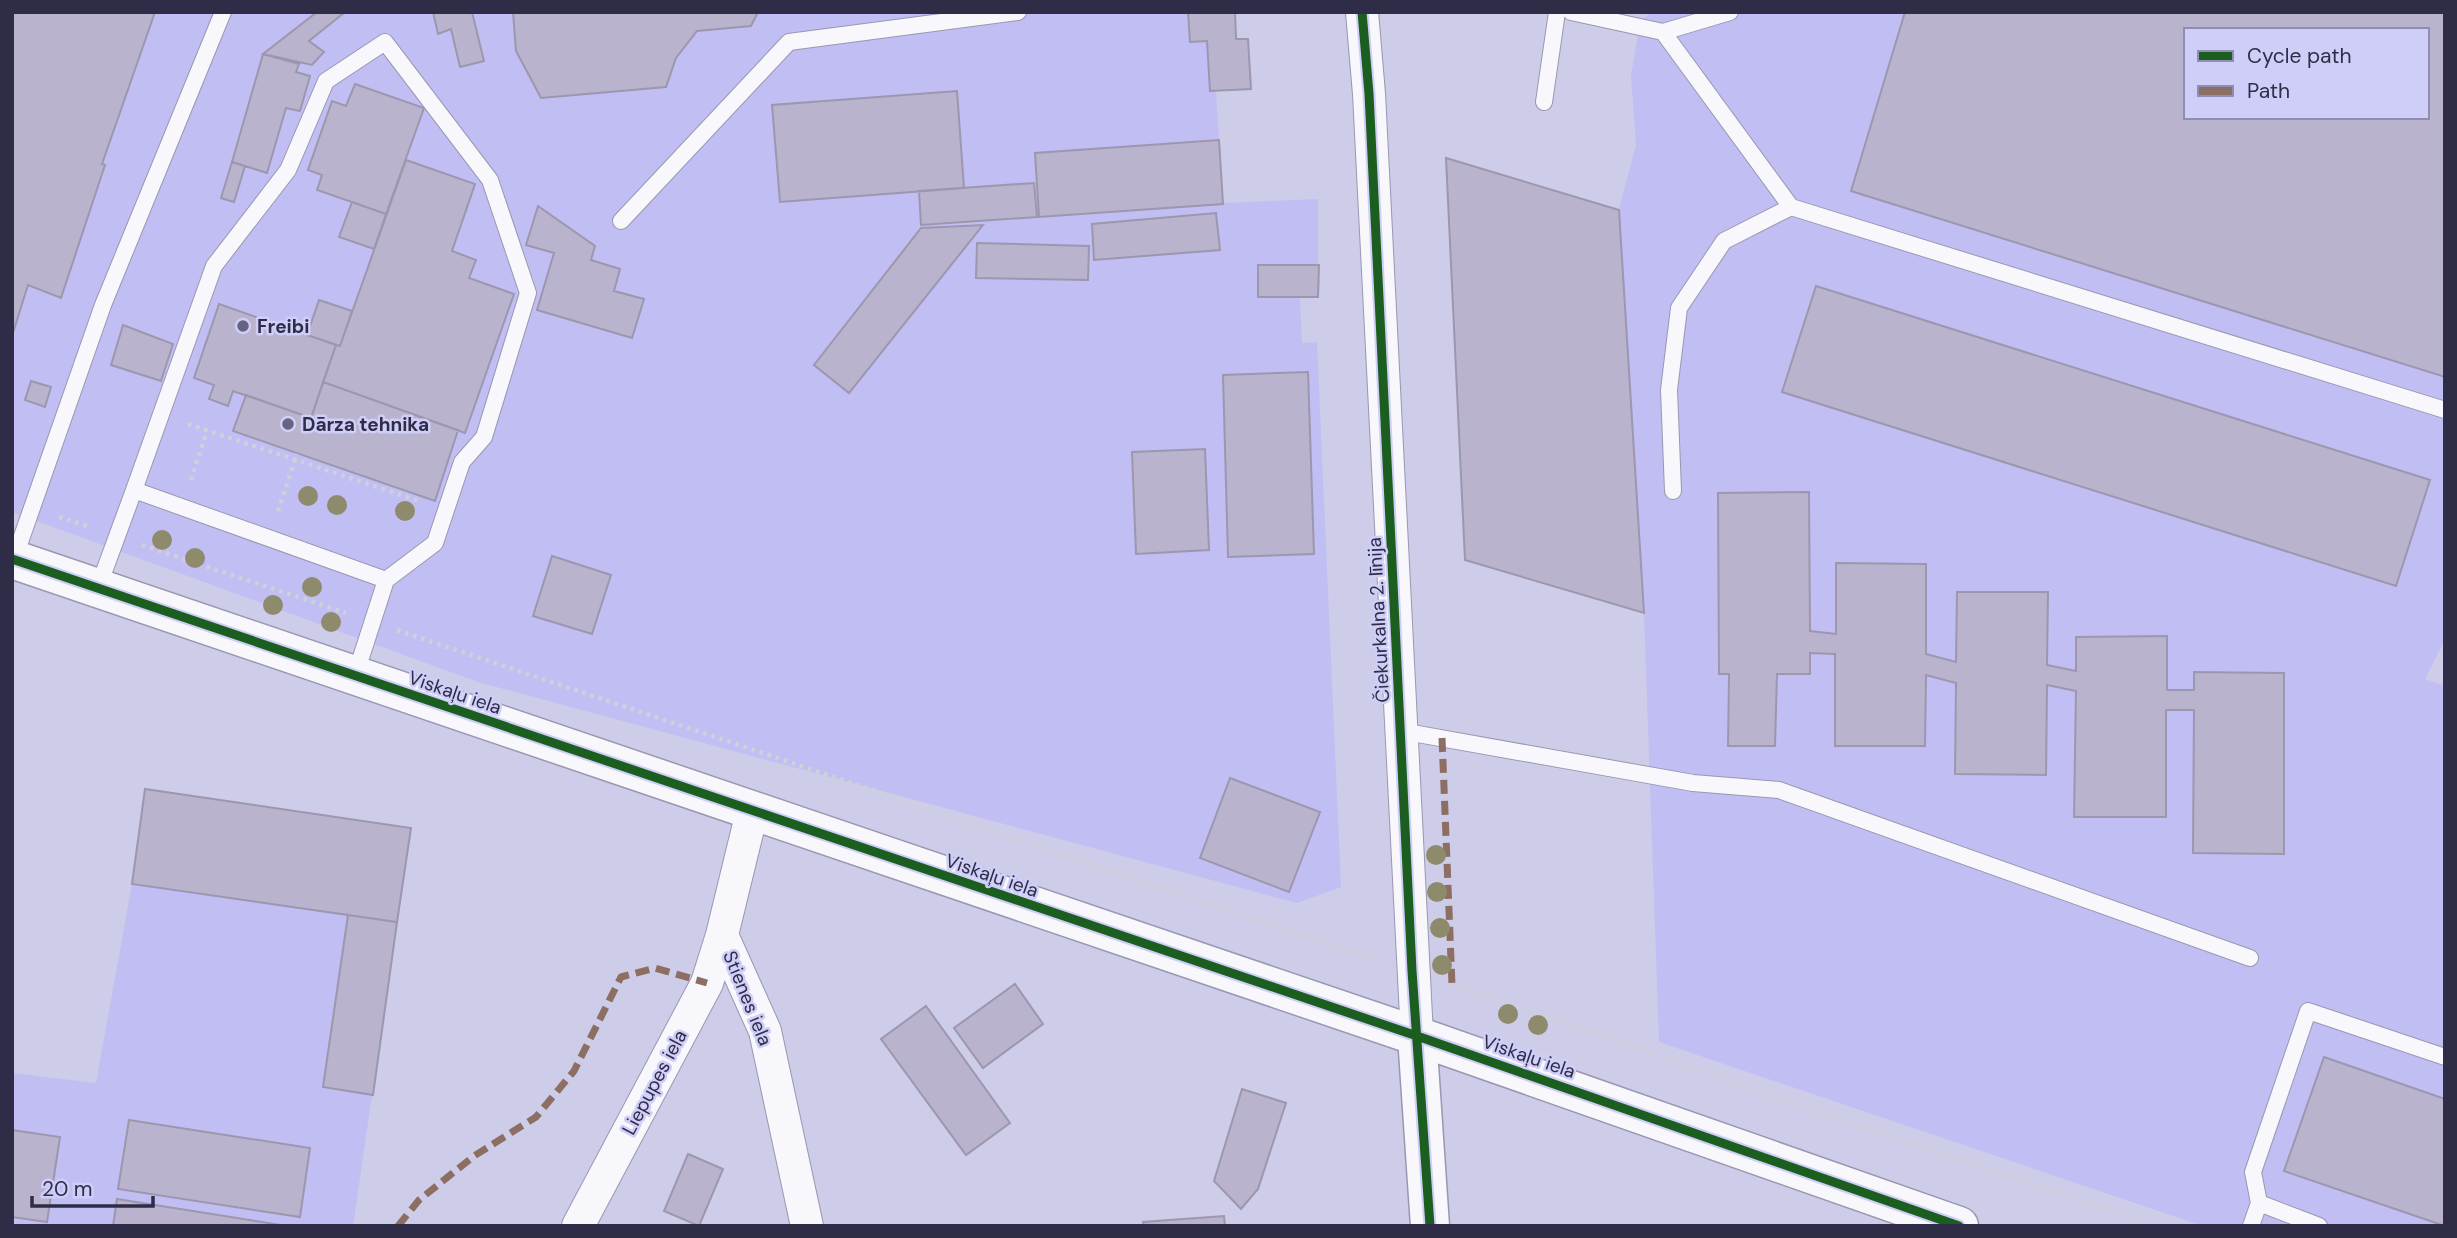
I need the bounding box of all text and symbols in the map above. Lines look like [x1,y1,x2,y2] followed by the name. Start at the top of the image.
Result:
[2184,28,2429,119] legend
[2247,42,2352,70] text: Cycle path
[2247,77,2290,105] text: Path
[257,314,309,339] place label: Freibi
[235,318,251,334] marker: Freibi
[302,412,429,437] place label: Dārza tehnika
[280,416,296,432] marker: Dārza tehnika
[1362,537,1395,703] street label: Čiekurkalna 2. līnija
[405,665,505,720] street label: Viskaļu iela
[942,848,1042,903] street label: Viskaļu iela
[717,947,778,1049] street label: Stienes iela
[616,1025,693,1139] street label: Liepupes iela
[1479,1029,1579,1084] street label: Viskaļu iela
[32,1164,152,1208] scale bar
[42,1175,93,1203] text: 20 m

